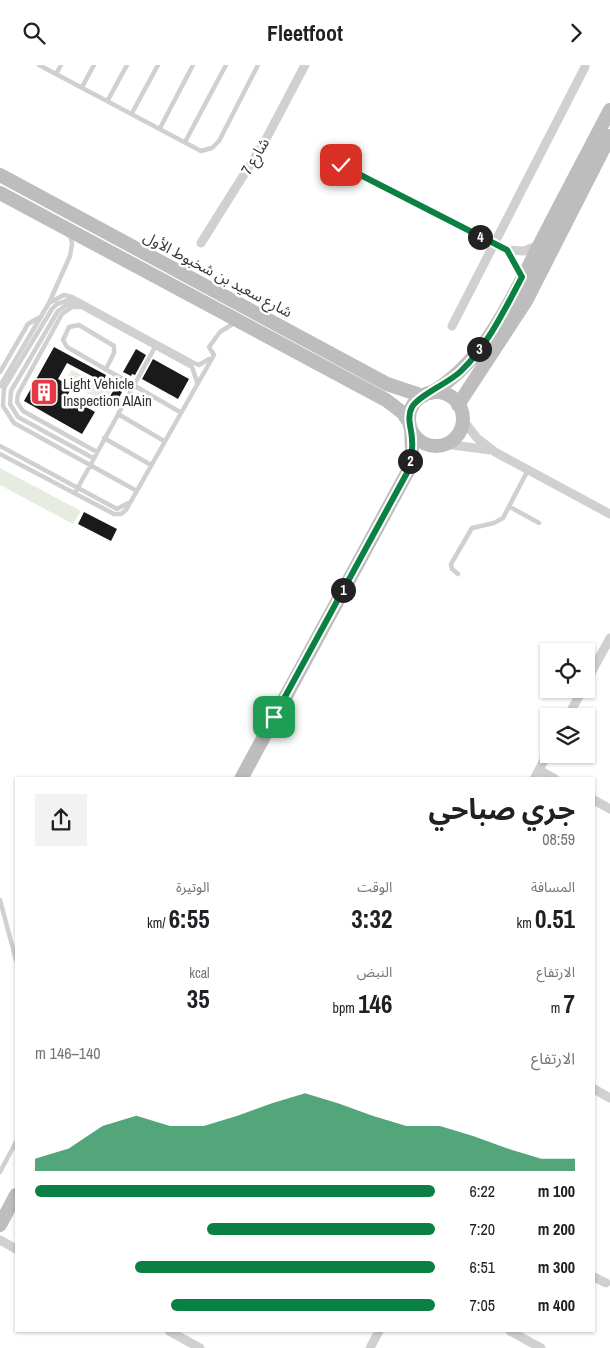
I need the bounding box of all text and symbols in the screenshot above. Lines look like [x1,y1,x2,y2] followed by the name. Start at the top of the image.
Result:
[267,18,343,48] text: Fleetfoot
[20,19,48,47] icon: search
[562,19,590,47] icon: forward
[236,133,276,179] street label: شارع 7
[320,144,362,186] pin
[327,151,355,179] icon: check
[468,225,492,249] pin: 4
[139,226,296,324] street label: شارع سعيد بن شخبوط الأول
[477,228,484,246] text: 4
[466,337,492,361] pin: 3
[476,340,483,358] text: 3
[63,373,152,411] place label: Light Vehicle Inspection AlAin
[29,377,59,407] building icon: Light Vehicle Inspection AlAin
[398,449,422,473] pin: 2
[407,452,414,470] text: 2
[330,577,356,603] pin: 1
[340,581,347,599] text: 1
[540,643,595,763] map controls
[540,643,595,698] button: locate
[253,696,295,738] pin
[260,703,288,731] icon: arrive
[540,708,595,763] button: layers
[428,790,575,828] text: جري صباحي
[35,794,87,846] button: share
[542,828,575,850] text: 08:59
[176,878,210,896] text: الوتيرة
[357,878,392,896] text: الوقت
[531,878,575,896] text: المسافة
[169,902,210,936] text: 6:55
[351,902,392,936] text: 3:32
[535,902,575,936] text: 0.51
[147,914,169,932] text: /km
[517,914,535,932] text: km
[357,963,392,981] text: النبض
[537,963,575,981] text: الارتفاع
[189,964,210,982] text: kcal
[187,982,210,1016] text: 35
[358,987,392,1021] text: 146
[564,987,575,1021] text: 7
[333,999,358,1017] text: bpm
[551,999,564,1017] text: m
[35,1042,101,1064] text: 140–146 m
[531,1047,575,1069] text: الارتفاع
[469,1180,495,1202] text: 6:22
[538,1180,575,1202] text: 100 m
[469,1218,495,1240] text: 7:20
[538,1218,575,1240] text: 200 m
[469,1256,495,1278] text: 6:51
[538,1256,575,1278] text: 300 m
[469,1294,495,1316] text: 7:05
[538,1294,575,1316] text: 400 m

